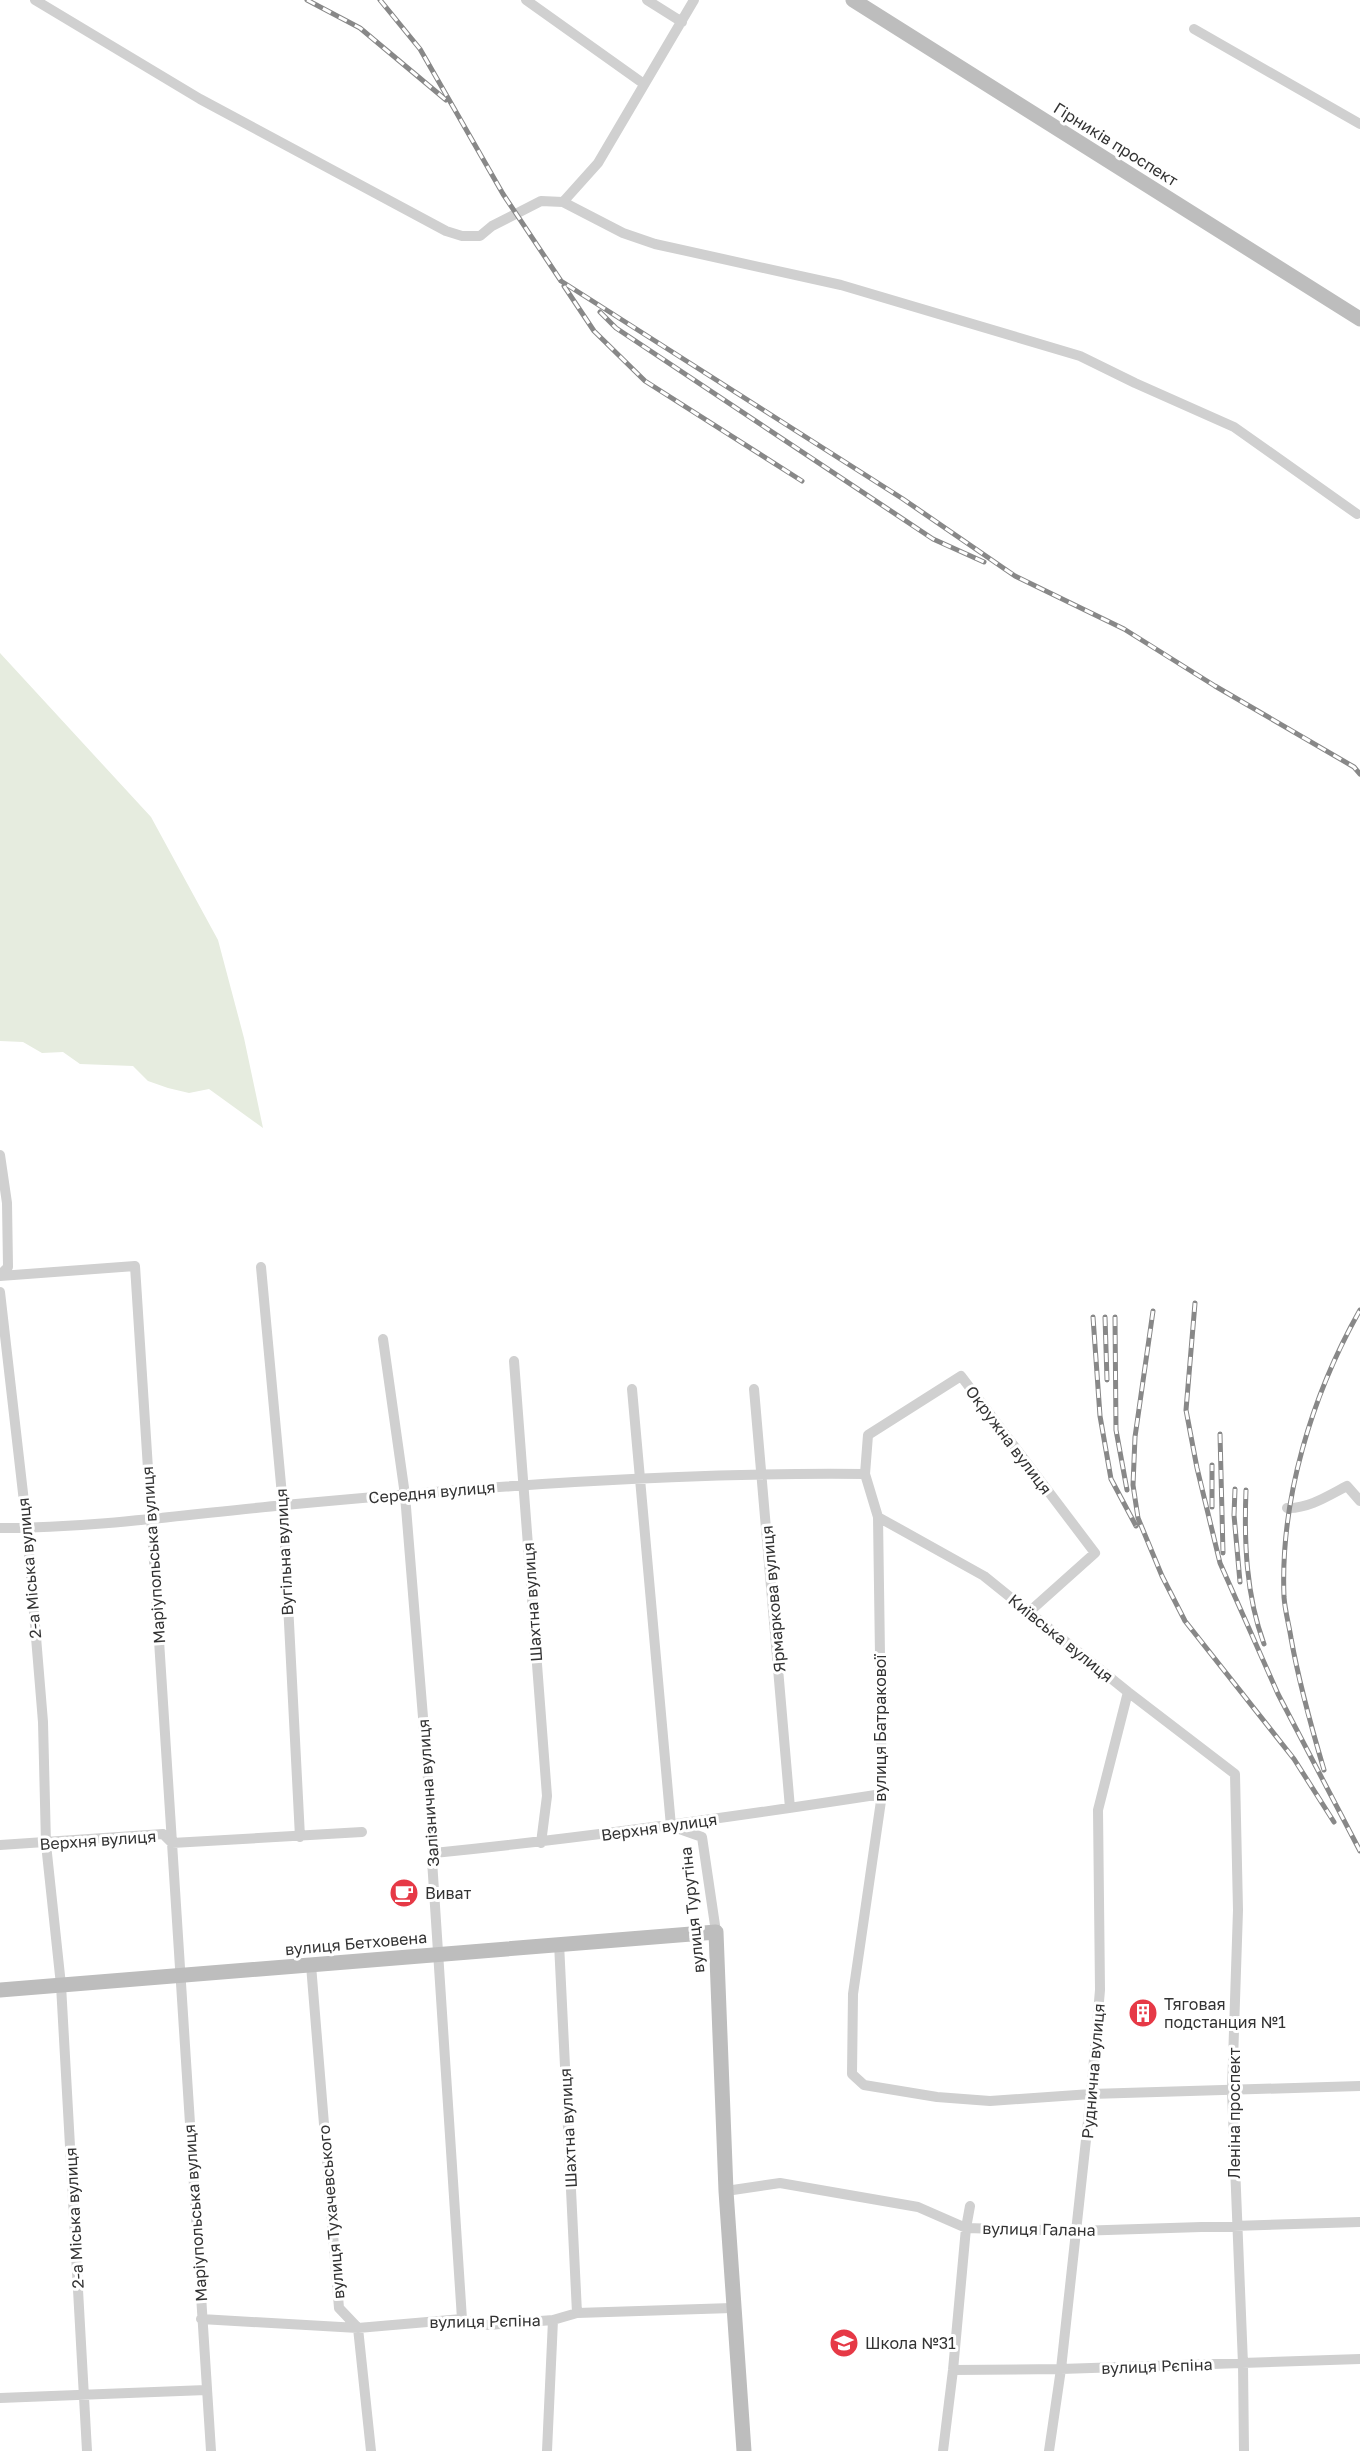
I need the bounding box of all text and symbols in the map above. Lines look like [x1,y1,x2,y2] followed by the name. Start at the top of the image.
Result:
[1050,98,1182,190] street label: Гірників проспект
[962,1382,1056,1498] street label: Окружна вулиця
[137,1466,169,1644] street label: Маріупольська вулиця
[368,1476,496,1508] street label: Середня вулиця
[271,1488,297,1616] street label: Вугільна вулиця
[13,1497,45,1639] street label: 2-а Міська вулиця
[757,1525,789,1673] street label: Ярмаркова вулиця
[518,1542,546,1662] street label: Шахтна вулиця
[1005,1590,1117,1686] street label: Київська вулиця
[870,1654,890,1802] street label: вулиця Батракової
[413,1718,443,1868] street label: Залізнична вулиця
[600,1809,718,1845] street label: Верхня вулиця
[39,1826,157,1854] street label: Верхня вулиця
[675,1846,709,1974] street label: вулиця Турутіна
[388,1877,420,1909] cafe icon: Виват
[425,1883,471,1903] place label: Виват
[284,1927,428,1959] street label: вулиця Бетховена
[1164,1994,1286,2032] place label: Тяговая подстанция №1
[1127,1997,1159,2029] building icon: Тяговая подстанция №1
[1077,2002,1109,2140] street label: Руднична вулиця
[1224,2047,1244,2179] street label: Леніна проспект
[555,2068,581,2188] street label: Шахтна вулиця
[179,2124,211,2302] street label: Маріупольська вулиця
[313,2124,349,2300] street label: вулиця Тухачевського
[60,2147,88,2289] street label: 2-а Міська вулиця
[982,2218,1096,2240] street label: вулиця Галана
[429,2310,541,2332] street label: вулиця Рєпіна
[828,2327,860,2359] school or university icon: Школа №31
[865,2333,956,2353] place label: Школа №31
[1101,2354,1213,2378] street label: вулиця Рєпіна

